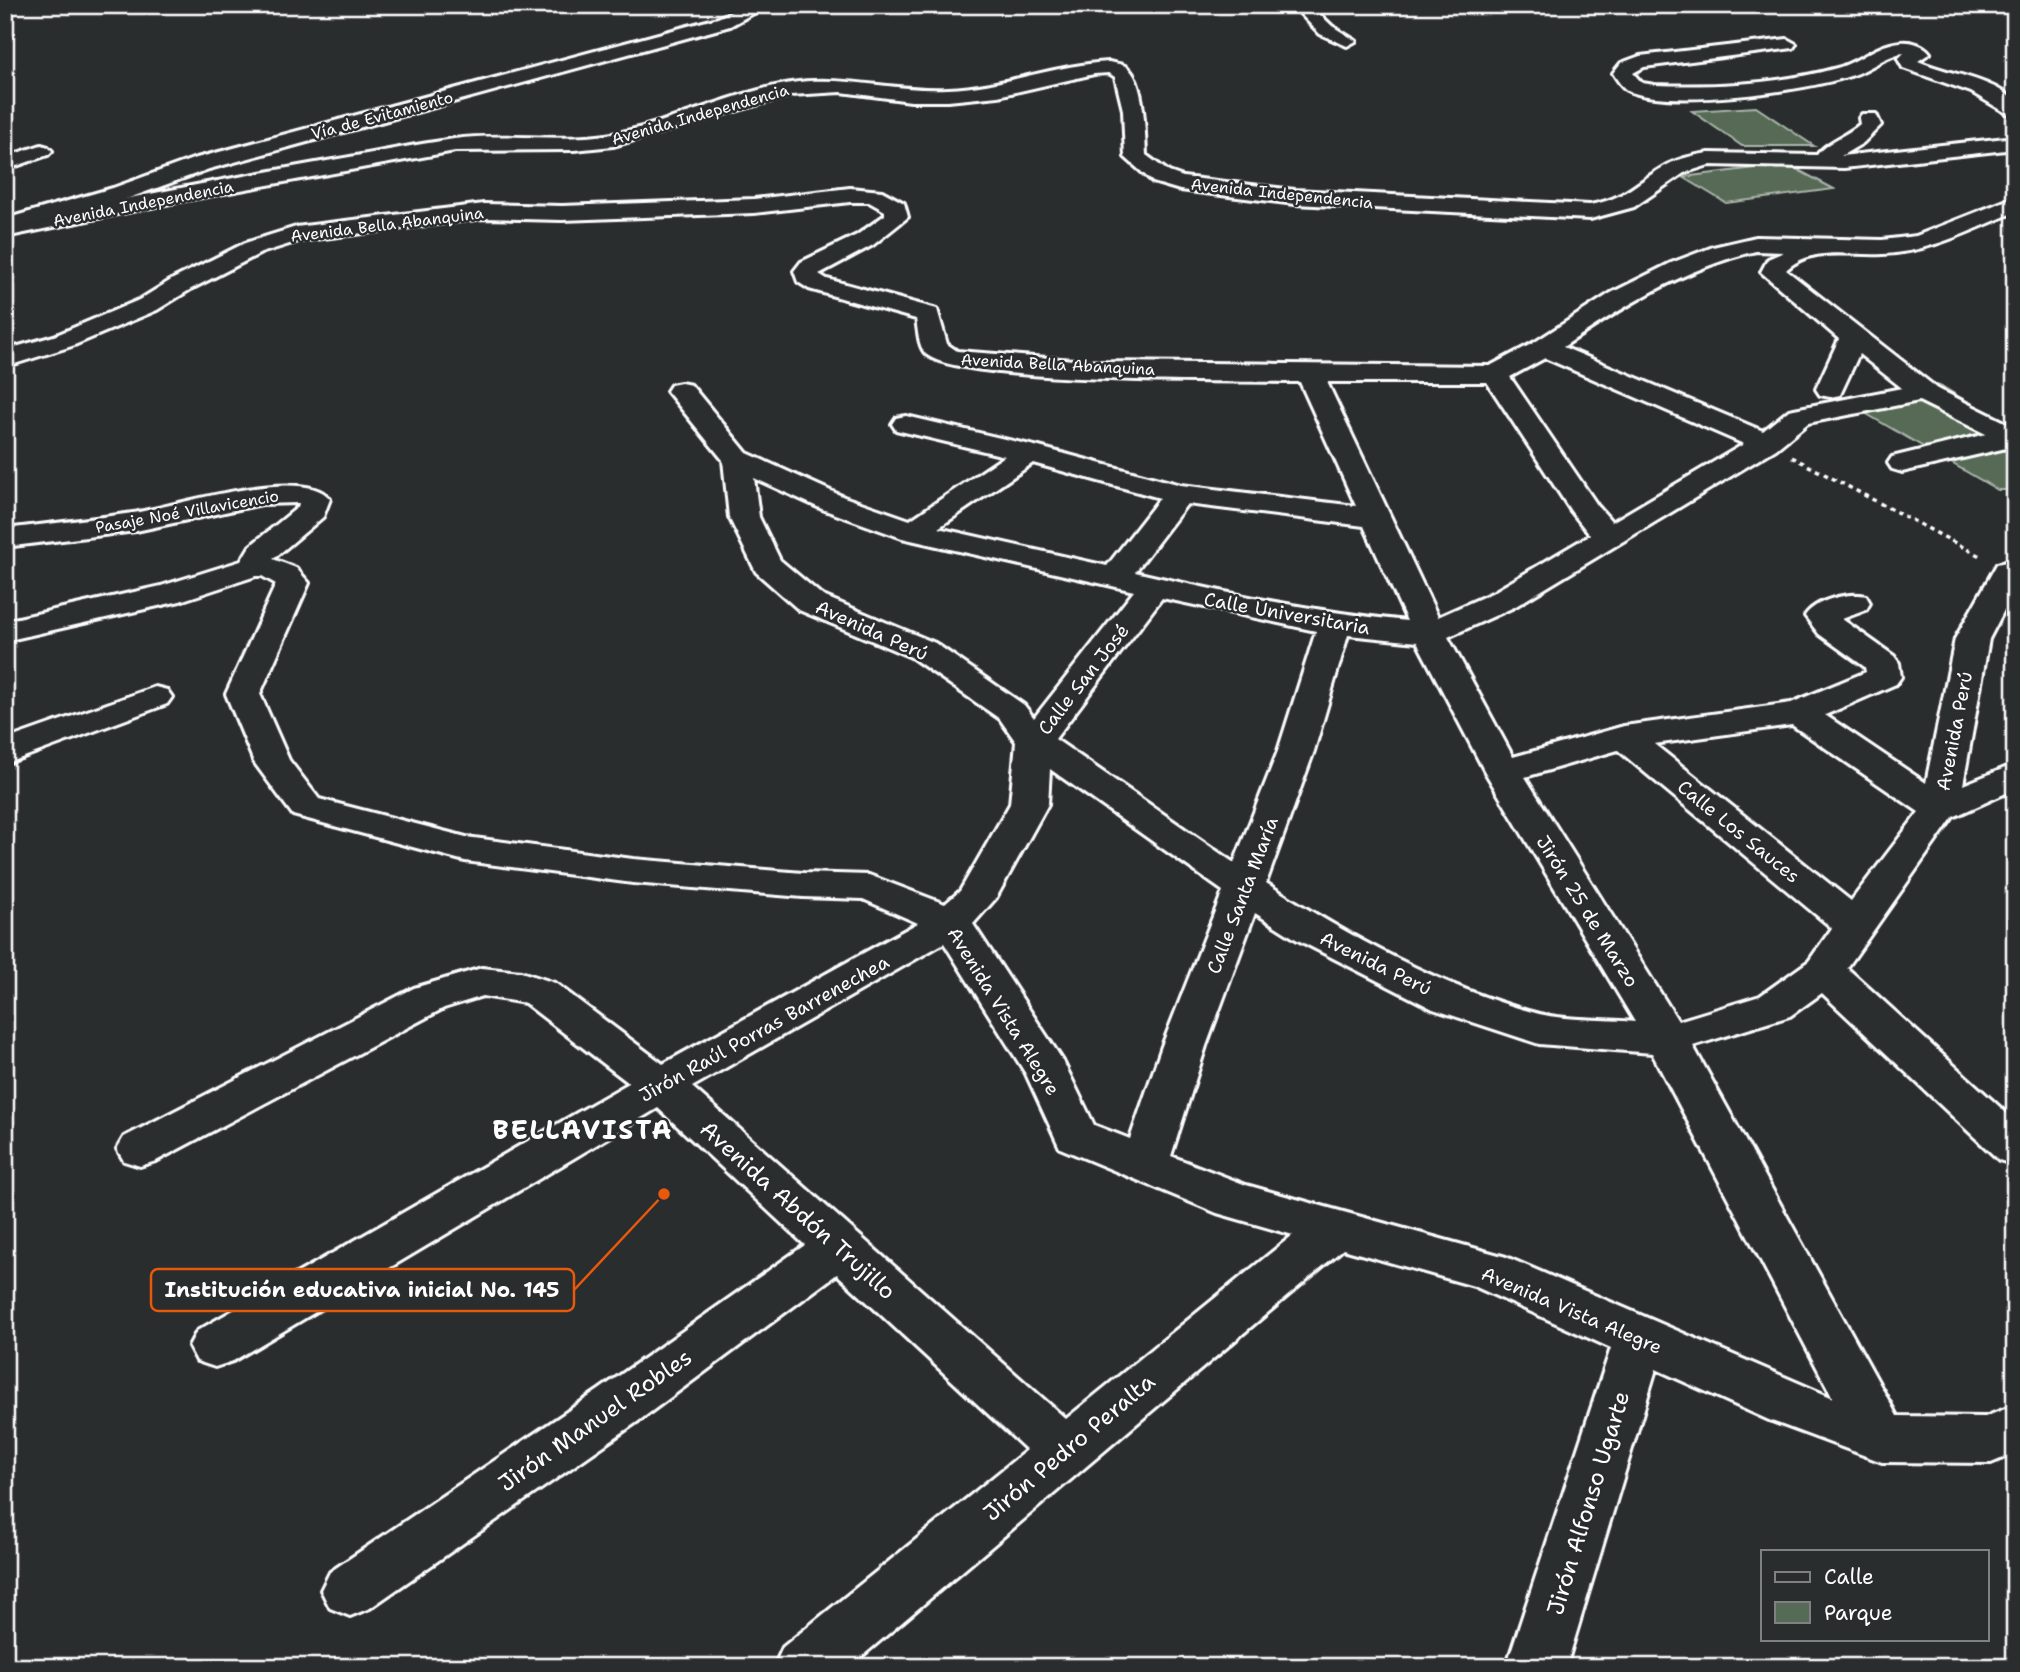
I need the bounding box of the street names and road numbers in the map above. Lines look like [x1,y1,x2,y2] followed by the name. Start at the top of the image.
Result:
[609,79,791,150] street label: Avenida Independencia
[309,86,455,145] street label: Vía de Evitamiento
[1190,173,1374,214] street label: Avenida Independencia
[51,176,235,231] street label: Avenida Independencia
[289,202,485,247] street label: Avenida Bella Abanquina
[960,349,1156,380] street label: Avenida Bella Abanquina
[94,485,280,538] street label: Pasaje Noé Villavicencio
[1202,587,1372,640] street label: Calle Universitaria
[811,594,932,666] street label: Avenida Perú
[1032,619,1135,740] street label: Calle San José
[1931,669,1978,793] street label: Avenida Perú
[1672,774,1805,888] street label: Calle Los Sauces
[1201,813,1284,977] street label: Calle Santa María
[1531,831,1644,992] street label: Jirón 25 de Marzo
[942,922,1066,1100] street label: Avenida Vista Alegre
[1316,926,1436,1001] street label: Avenida Perú
[635,949,894,1108] street label: Jirón Raúl Porras Barrenechea
[694,1114,902,1306] street label: Avenida Abdón Trujillo
[1478,1261,1666,1360] street label: Avenida Vista Alegre
[492,1342,698,1498] street label: Jirón Manuel Robles
[977,1366,1161,1528] street label: Jirón Pedro Peralta
[1540,1387,1636,1619] street label: Jirón Alfonso Ugarte

